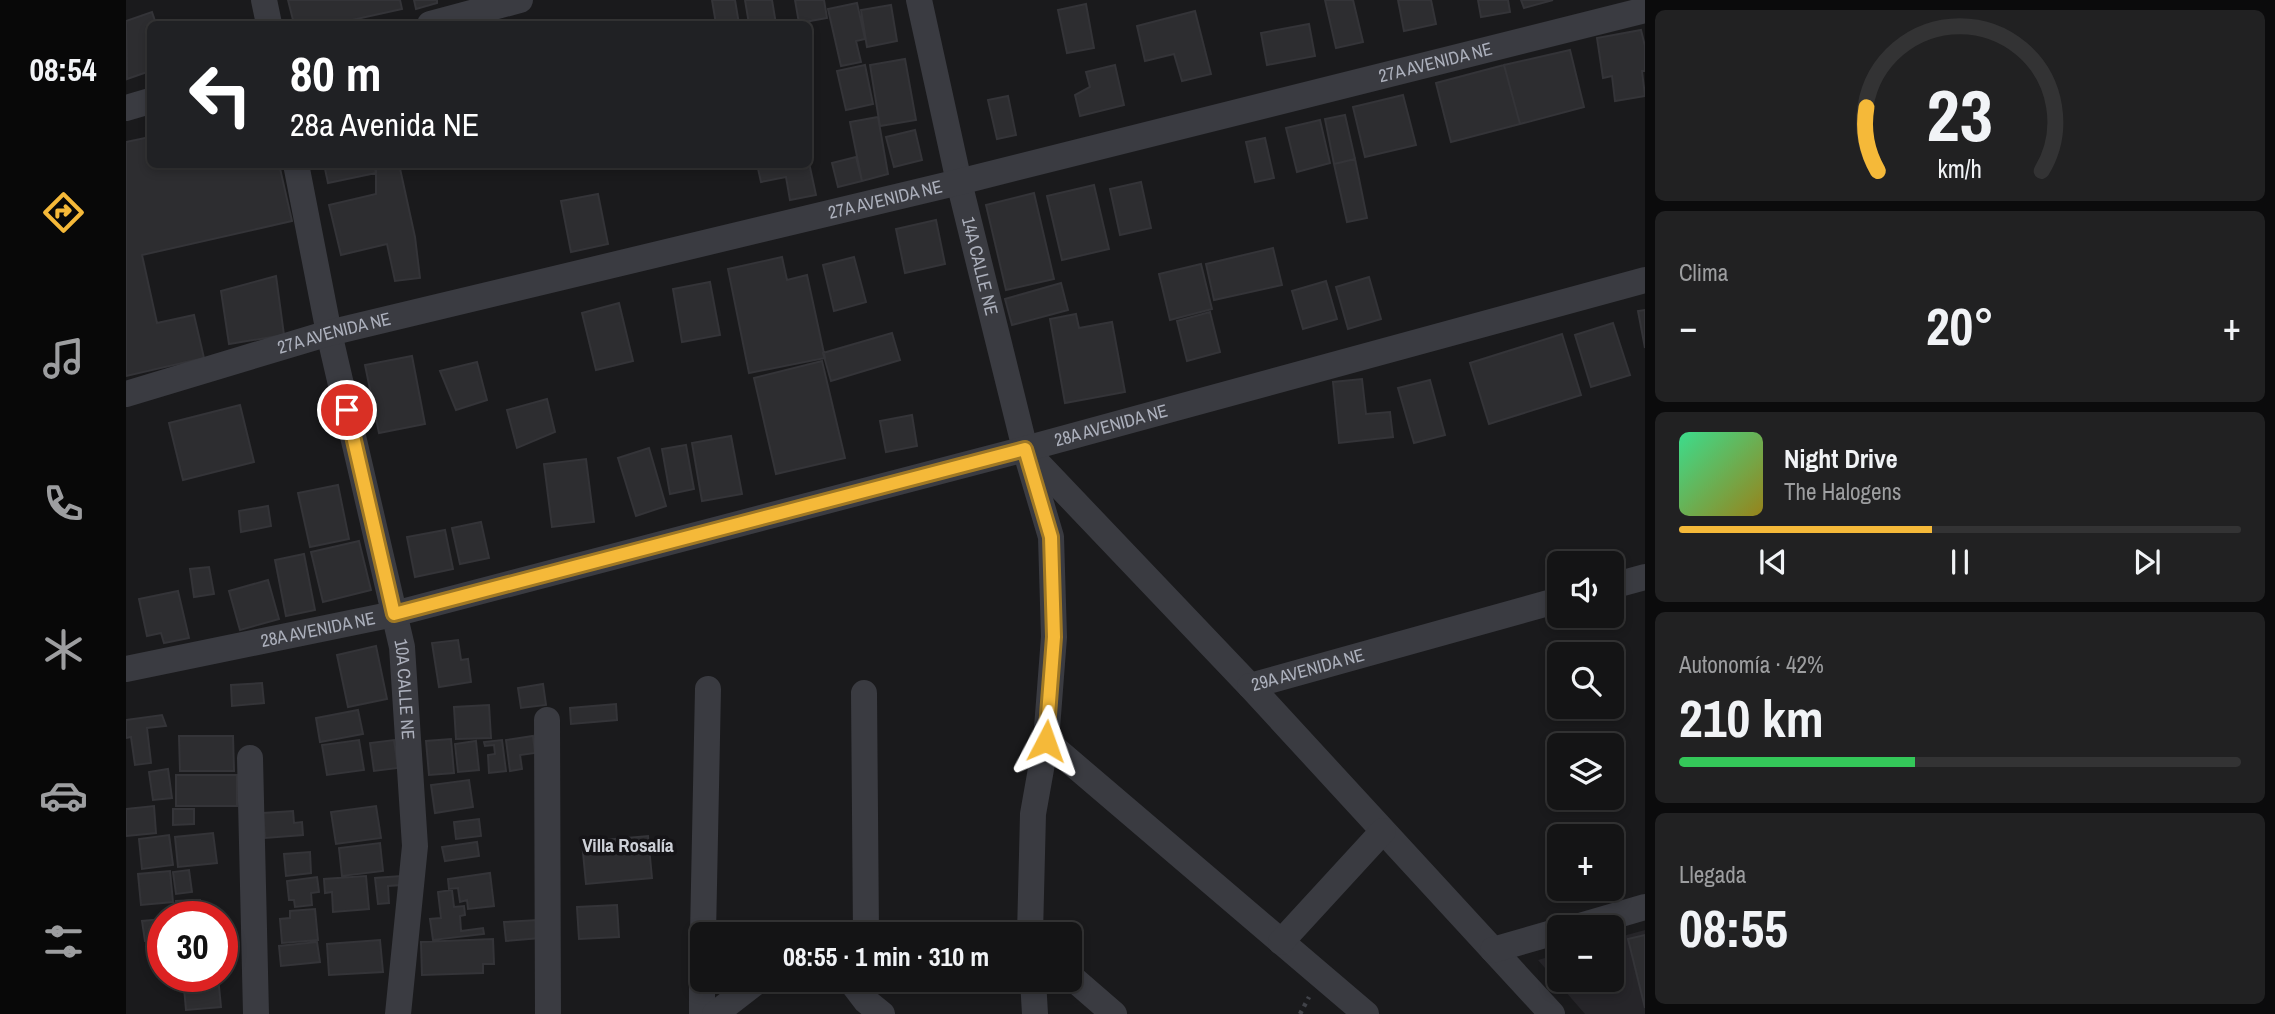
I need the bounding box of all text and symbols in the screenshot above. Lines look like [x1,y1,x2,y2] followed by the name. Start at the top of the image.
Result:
[1376,36,1495,88] street label: 27A AVENIDA NE
[290,40,382,106] text: 80 m
[29,48,97,91] text: 08:54
[175,49,266,140] icon: left
[1927,67,1993,165] text: 23
[290,103,479,146] text: 28a Avenida NE
[1938,152,1982,186] text: km/h
[826,173,945,225] street label: 27A AVENIDA NE
[39,188,88,237] icon: directions
[956,214,1005,318] street label: 14A CALLE NE
[1679,257,1728,288] text: Clima
[1926,291,1994,361] text: 20°
[1679,301,1697,352] text: −
[2223,301,2241,352] text: +
[274,306,393,360] street label: 27A AVENIDA NE
[39,334,88,383] icon: music
[317,380,377,440] pin
[328,391,366,429] icon: arrive
[1052,398,1170,452] street label: 28A AVENIDA NE
[1784,441,1898,476] text: Night Drive
[1784,476,1901,507] text: The Halogens
[39,479,88,528] icon: phone
[1754,543,1792,581] icon: previous
[1941,543,1979,581] icon: pause
[2128,543,2166,581] icon: next
[1547,551,1624,992] map controls
[1547,551,1624,628] button: sound
[258,605,377,653] street label: 28A AVENIDA NE
[39,625,88,674] icon: climate
[388,636,421,741] street label: 10A CALLE NE
[1248,642,1367,697] street label: 29A AVENIDA NE
[1547,642,1624,719] button: search
[1679,649,1824,680] text: Autonomía · 42%
[1679,683,1824,753] text: 210 km
[1009,704,1083,778] position arrow
[1547,733,1624,810] button: layers
[39,771,88,820] icon: car
[1547,824,1624,901] button: +
[582,832,674,858] district label: Villa Rosalía
[1679,859,1746,890] text: Llegada
[1679,893,1788,963] text: 08:55
[147,901,238,992] speed limit sign: 30
[1547,915,1624,992] button: −
[39,917,88,966] icon: filters
[783,939,989,974] text: 08:55 · 1 min · 310 m

